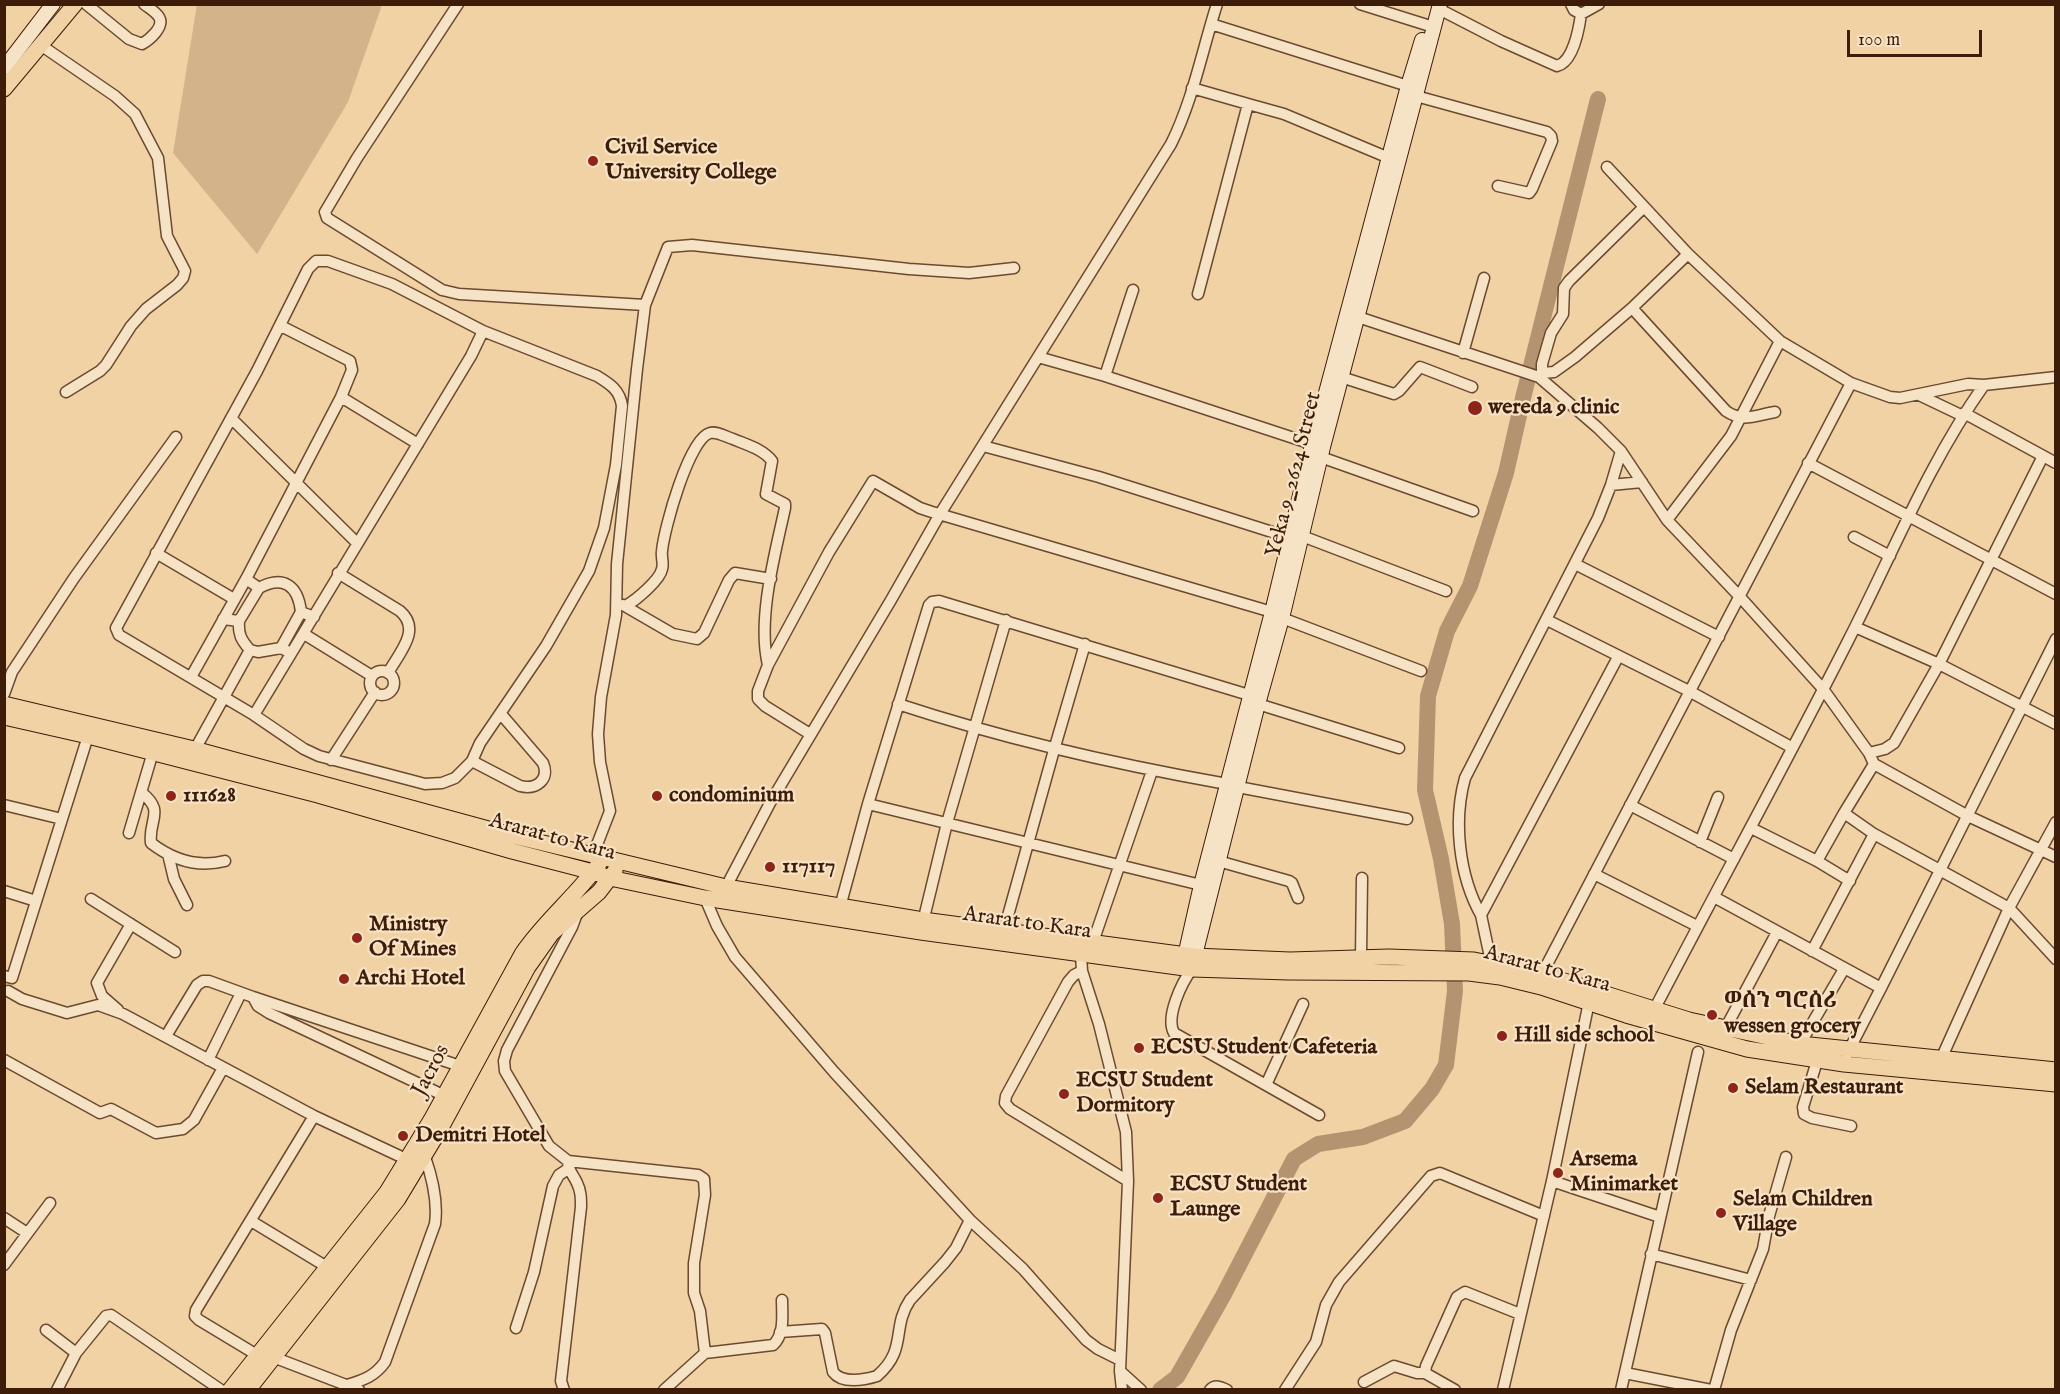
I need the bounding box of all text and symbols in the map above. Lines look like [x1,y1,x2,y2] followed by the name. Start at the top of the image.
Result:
[1850,18,1985,56] scale bar
[1858,29,1900,52] text: 100 m
[605,135,777,186] place label: Civil Service University College
[586,154,600,168] marker: Civil Service University College
[1262,389,1328,561] street label: Yeka 9_2624 Street
[1488,395,1619,421] place label: wereda 9 clinic
[1466,399,1484,417] marker: wereda 9 clinic
[183,783,236,809] place label: 111628
[669,783,794,809] place label: condominium
[164,789,178,803] marker: 111628
[650,789,664,803] marker: condominium
[486,808,618,868] street label: Ararat to Kara
[782,854,835,880] place label: 117117
[763,860,777,874] marker: 117117
[961,902,1093,946] street label: Ararat to Kara
[369,912,456,963] place label: Ministry Of Mines
[350,931,364,945] marker: Ministry Of Mines
[1481,940,1613,1000] street label: Ararat to Kara
[356,966,465,992] place label: Archi Hotel
[337,972,351,986] marker: Archi Hotel
[1724,989,1861,1040] place label: ወሰን ግሮሰሪ wessen grocery
[1705,1008,1719,1022] marker: ወሰን ግሮሰሪ wessen grocery
[1514,1023,1654,1049] place label: Hill side school
[1495,1029,1509,1043] marker: Hill side school
[1151,1035,1377,1061] place label: ECSU Student Cafeteria
[407,1041,457,1101] street label: Jacros
[1132,1041,1146,1055] marker: ECSU Student Cafeteria
[1076,1068,1213,1120] place label: ECSU Student Dormitory
[1745,1075,1903,1101] place label: Selam Restaurant
[1726,1081,1740,1095] marker: Selam Restaurant
[1057,1087,1071,1101] marker: ECSU Student Dormitory
[415,1123,546,1149] place label: Demitri Hotel
[396,1129,410,1143] marker: Demitri Hotel
[1570,1147,1678,1198] place label: Arsema Minimarket
[1551,1166,1565,1180] marker: Arsema Minimarket
[1170,1172,1307,1224] place label: ECSU Student Launge
[1733,1187,1873,1238] place label: Selam Children Village
[1151,1191,1165,1205] marker: ECSU Student Launge
[1714,1206,1728,1220] marker: Selam Children Village

